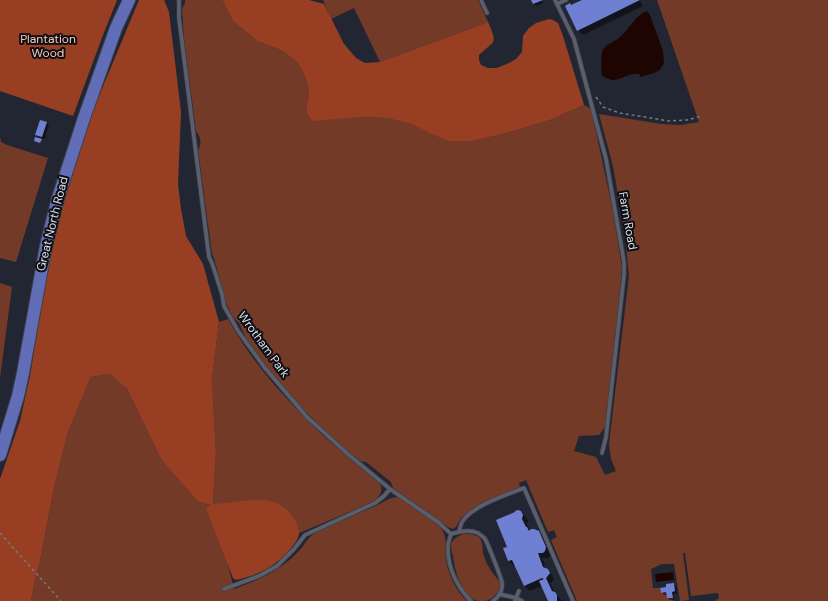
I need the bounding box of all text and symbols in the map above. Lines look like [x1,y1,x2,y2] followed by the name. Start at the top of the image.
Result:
[20,33,76,61] park label: Plantation Wood
[34,175,72,273] street label: Great North Road
[615,191,639,251] street label: Farm Road
[234,309,292,381] street label: Wrotham Park

